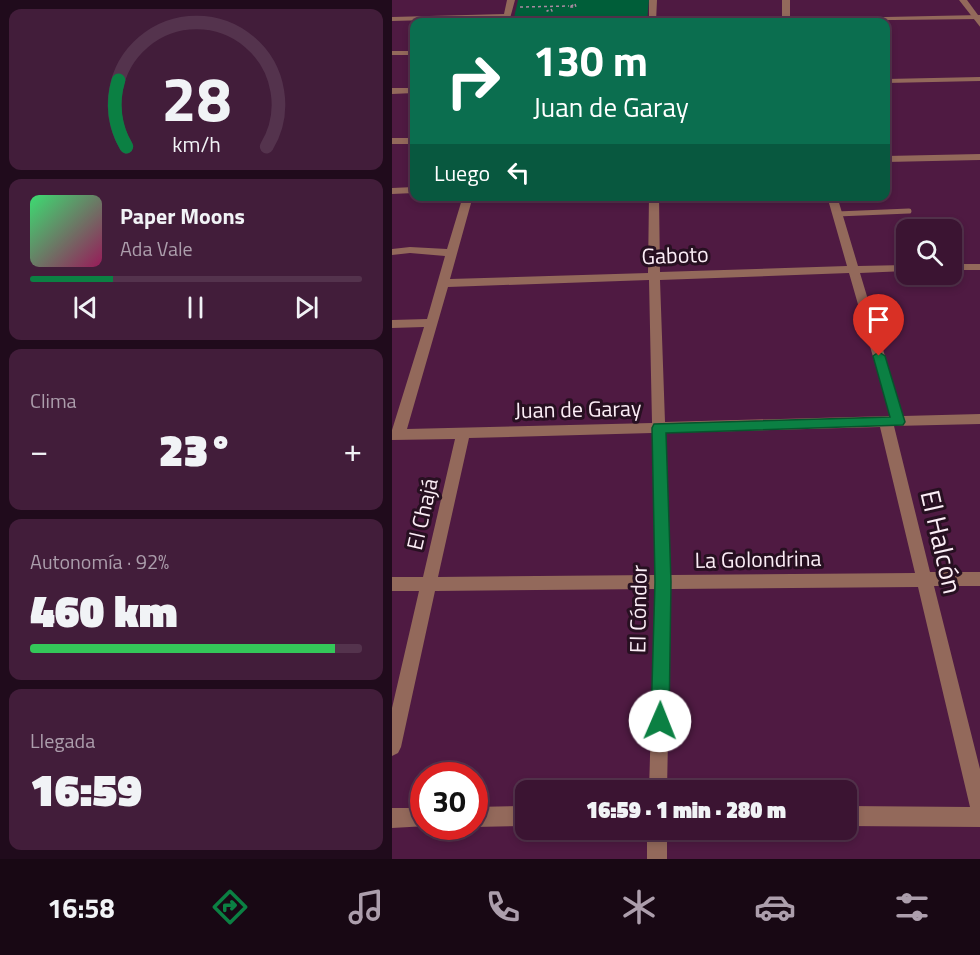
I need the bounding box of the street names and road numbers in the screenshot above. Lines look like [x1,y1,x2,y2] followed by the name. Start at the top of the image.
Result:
[641,237,709,273] street label: Gaboto
[514,391,642,427] street label: Juan de Garay
[397,475,447,553] street label: El Chajá
[911,486,974,598] street label: El Halcón
[694,541,822,577] street label: La Golondrina
[620,564,656,653] street label: El Cóndor

